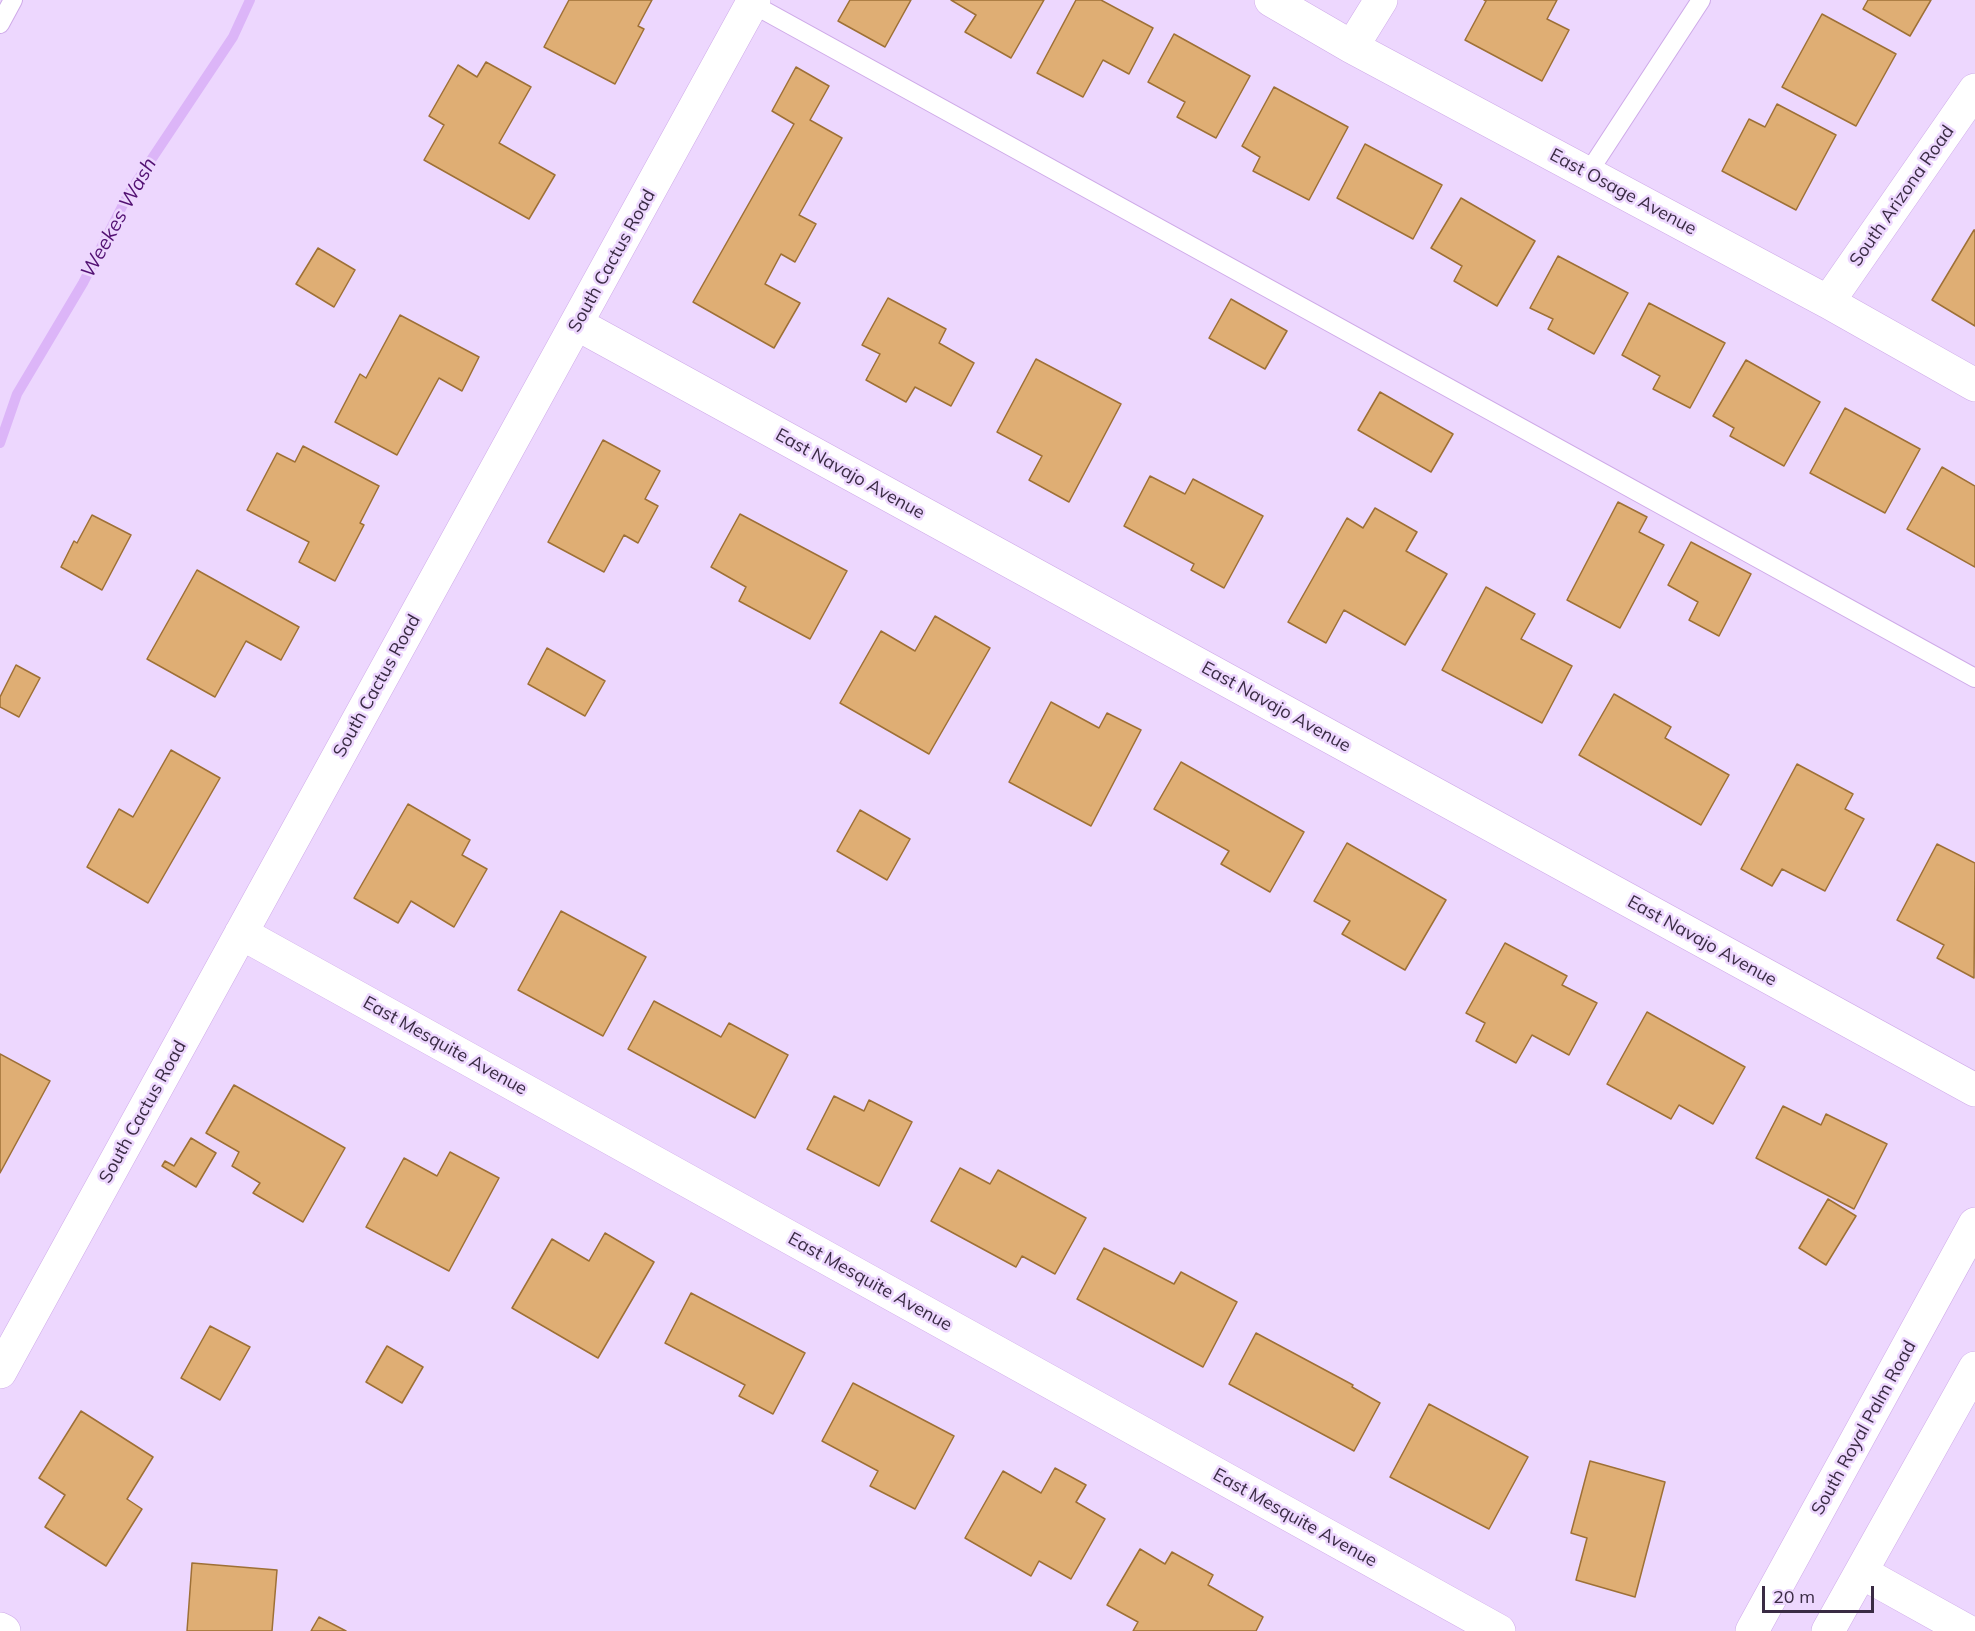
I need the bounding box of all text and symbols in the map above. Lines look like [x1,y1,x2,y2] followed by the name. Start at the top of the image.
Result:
[1845,121,1959,271] street label: South Arizona Road
[1546,144,1700,240] street label: East Osage Avenue
[76,154,162,282] water label: Weekes Wash
[564,186,660,336] street label: South Cactus Road
[772,424,928,524] street label: East Navajo Avenue
[329,611,425,761] street label: South Cactus Road
[1198,657,1354,757] street label: East Navajo Avenue
[1624,891,1780,991] street label: East Navajo Avenue
[359,992,531,1100] street label: East Mesquite Avenue
[95,1037,191,1187] street label: South Cactus Road
[784,1228,956,1336] street label: East Mesquite Avenue
[1807,1337,1921,1519] street label: South Royal Palm Road
[1209,1464,1381,1572] street label: East Mesquite Avenue
[1765,1574,1878,1612] scale bar
[1773,1585,1815,1608] text: 20 m

